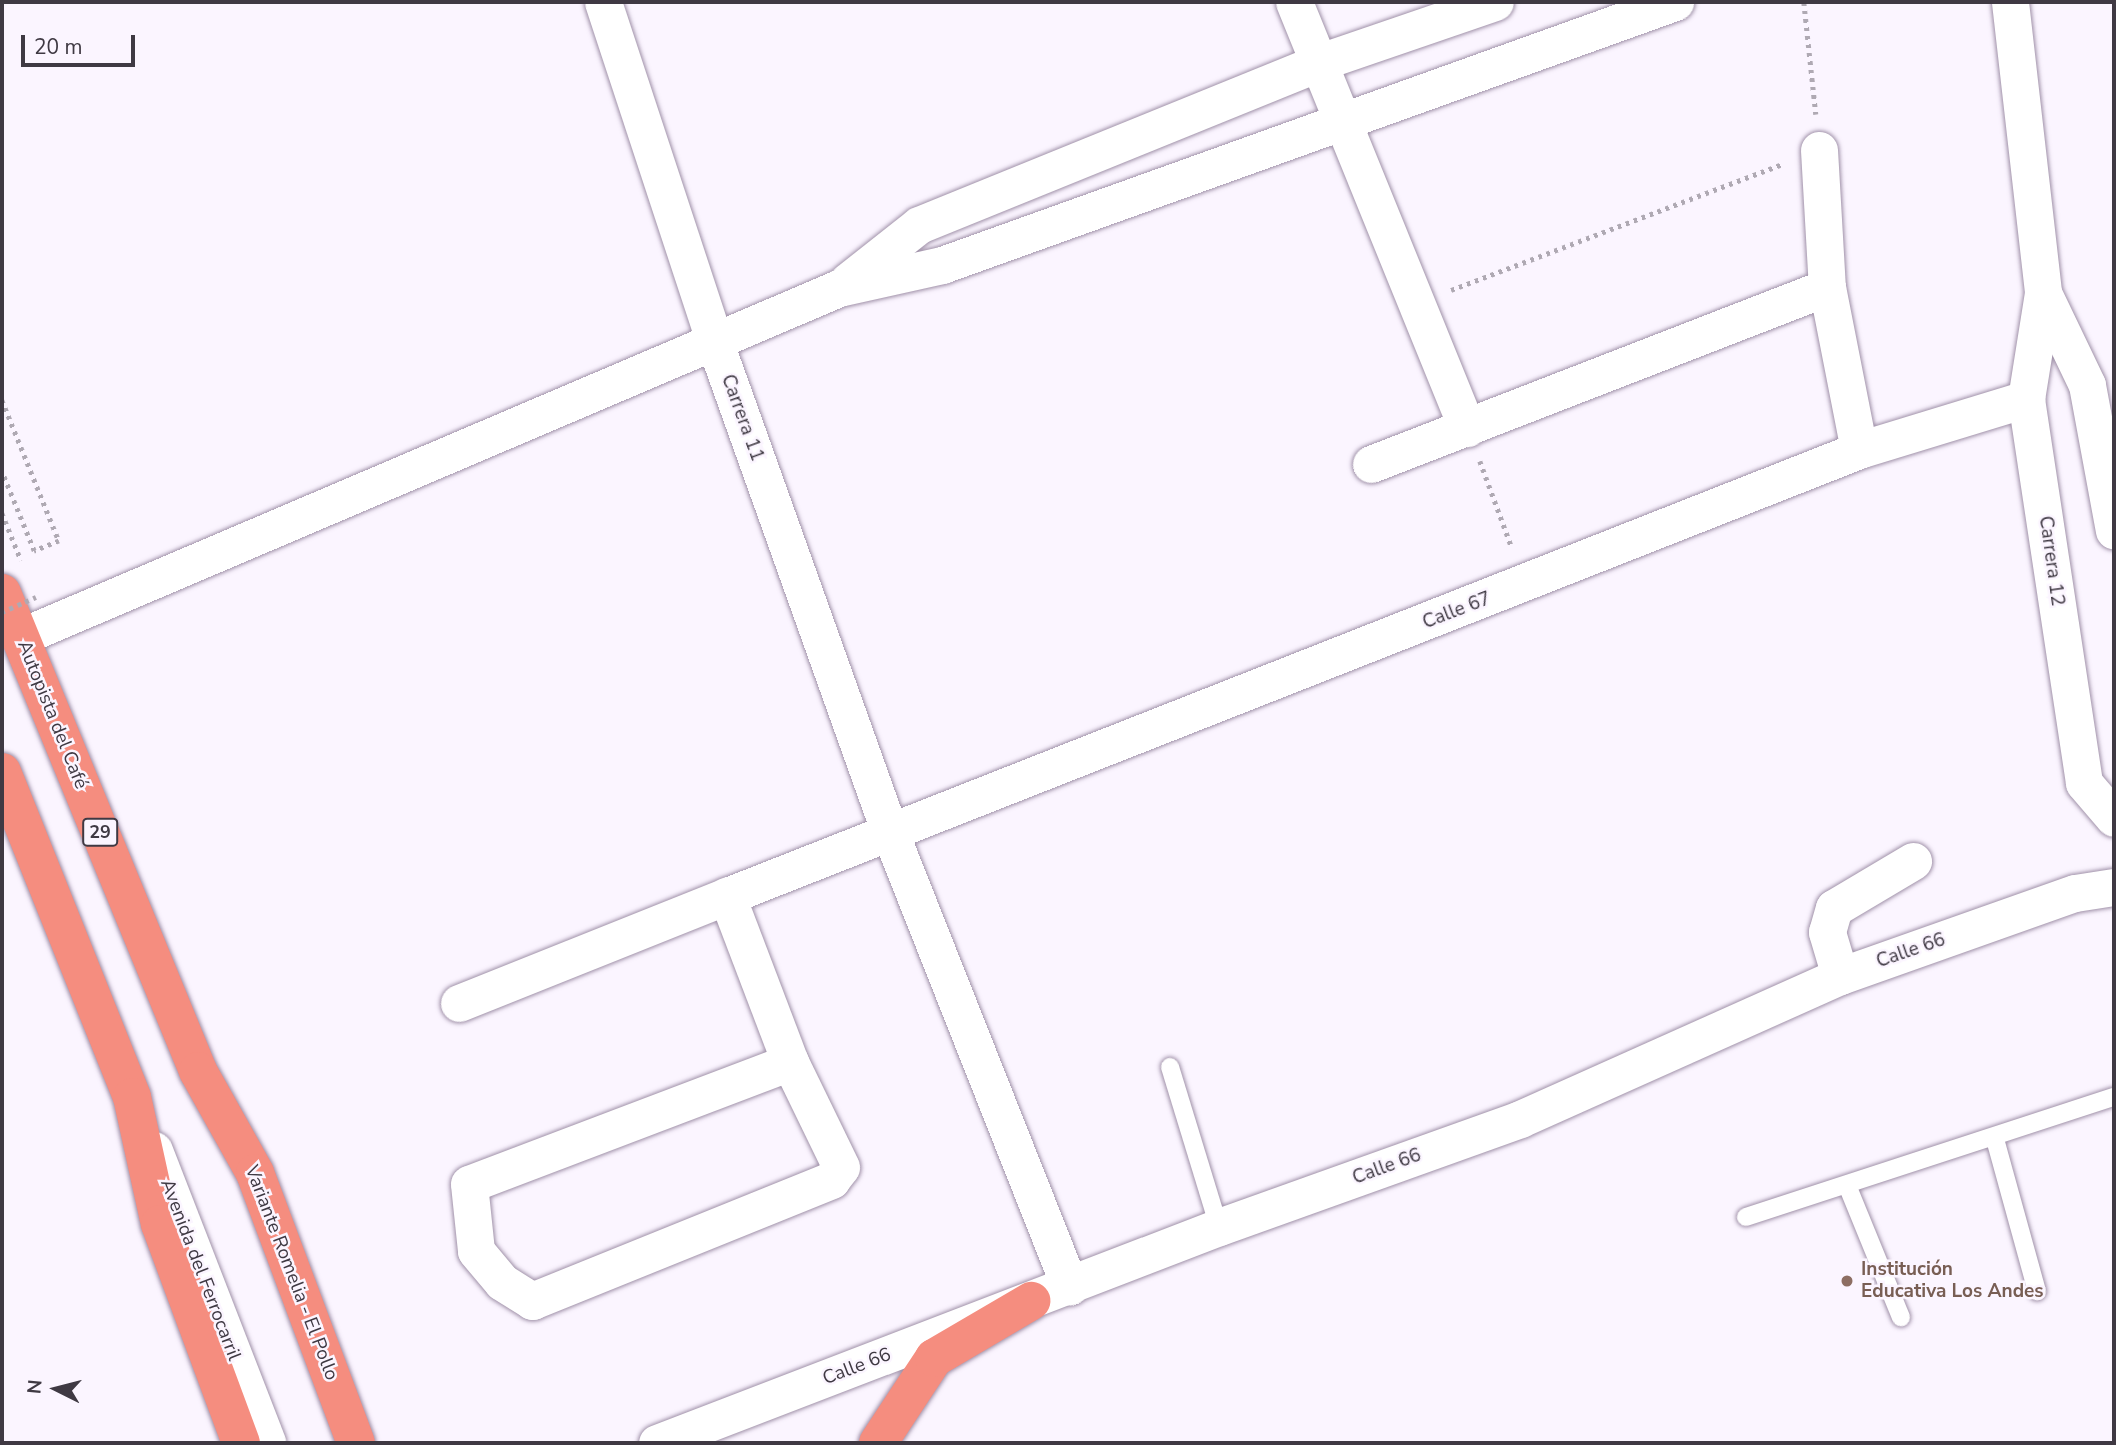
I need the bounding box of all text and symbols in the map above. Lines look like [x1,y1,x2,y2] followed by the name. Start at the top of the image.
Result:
[24,21,138,65] scale bar
[34,33,83,61] text: 20 m
[716,372,768,464] street label: Carrera 11
[2033,515,2069,607] street label: Carrera 12
[1420,588,1494,634] street label: Calle 67
[12,637,92,793] street label: Autopista del Café
[81,818,119,846] road number: 29
[1873,929,1949,973] street label: Calle 66
[1350,1144,1424,1190] street label: Calle 66
[239,1162,343,1384] street label: Variante Romelia - El Pollo
[155,1176,245,1364] street label: Avenida del Ferrocarril
[1861,1259,2044,1303] place label: Institución Educativa Los Andes
[1839,1273,1855,1289] marker: Institución Educativa Los Andes
[820,1344,894,1390] street label: Calle 66
[21,1354,91,1424] north arrow
[21,1378,49,1395] text: N

